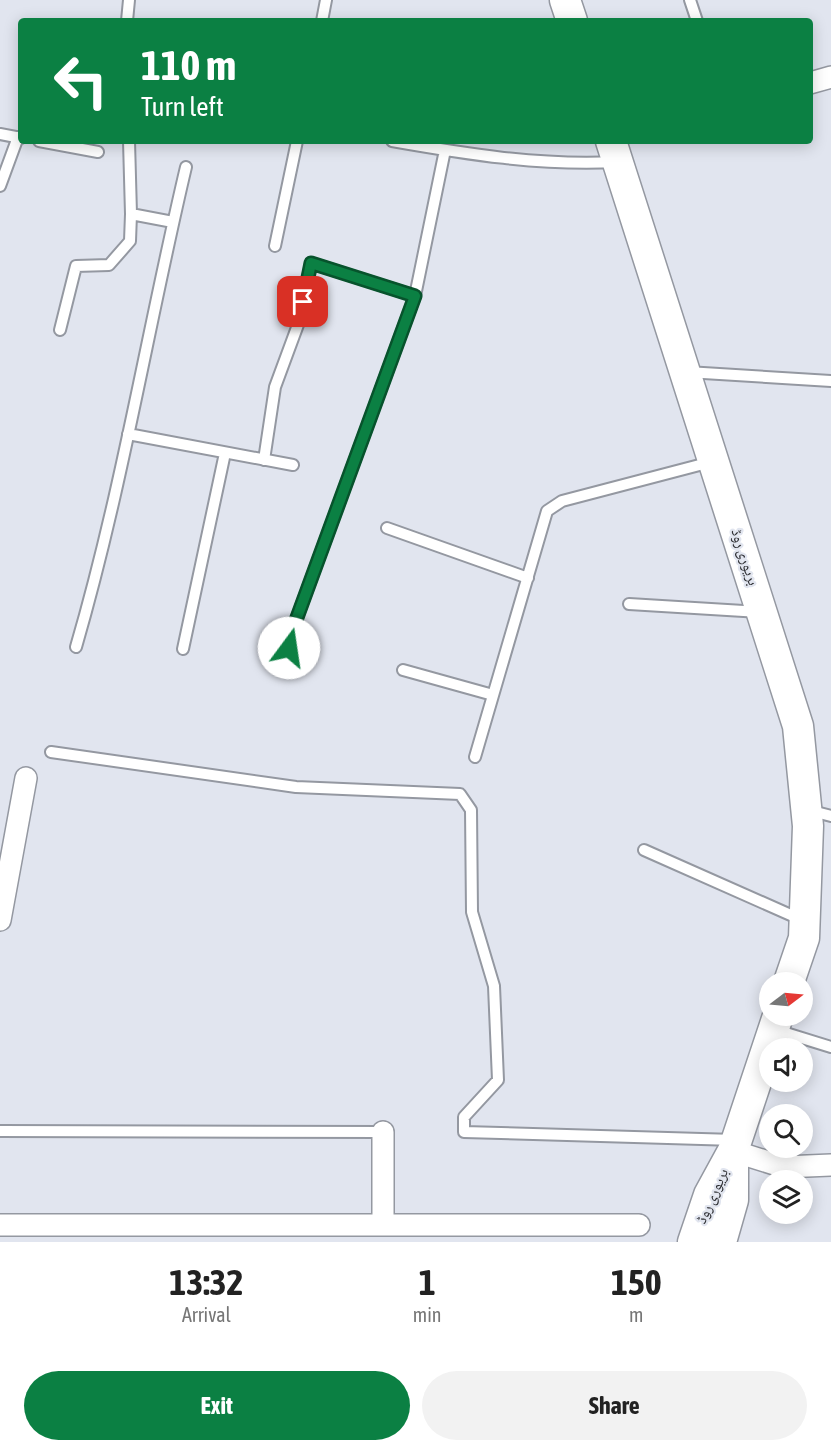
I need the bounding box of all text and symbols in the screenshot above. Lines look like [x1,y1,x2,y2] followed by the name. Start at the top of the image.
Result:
[141,41,236,89] text: 110 m
[42,42,120,120] icon: left
[141,91,224,122] text: Turn left
[277,276,328,327] pin
[286,285,319,318] icon: arrive
[726,526,763,588] street label: بریوری روڈ
[257,616,321,680] position arrow
[759,972,813,1026] north arrow
[759,972,813,1224] map controls
[759,1038,813,1092] button: sound
[759,1104,813,1158] button: search
[692,1166,733,1227] street label: بریوری روڈ
[759,1170,813,1224] button: layers
[169,1261,243,1303] text: 13:32
[419,1261,436,1303] text: 1
[611,1261,662,1303] text: 150
[182,1303,231,1326] text: Arrival
[413,1303,442,1326] text: min
[629,1303,643,1326] text: m
[24,1371,410,1440] button: Exit
[422,1371,807,1440] button: Share

